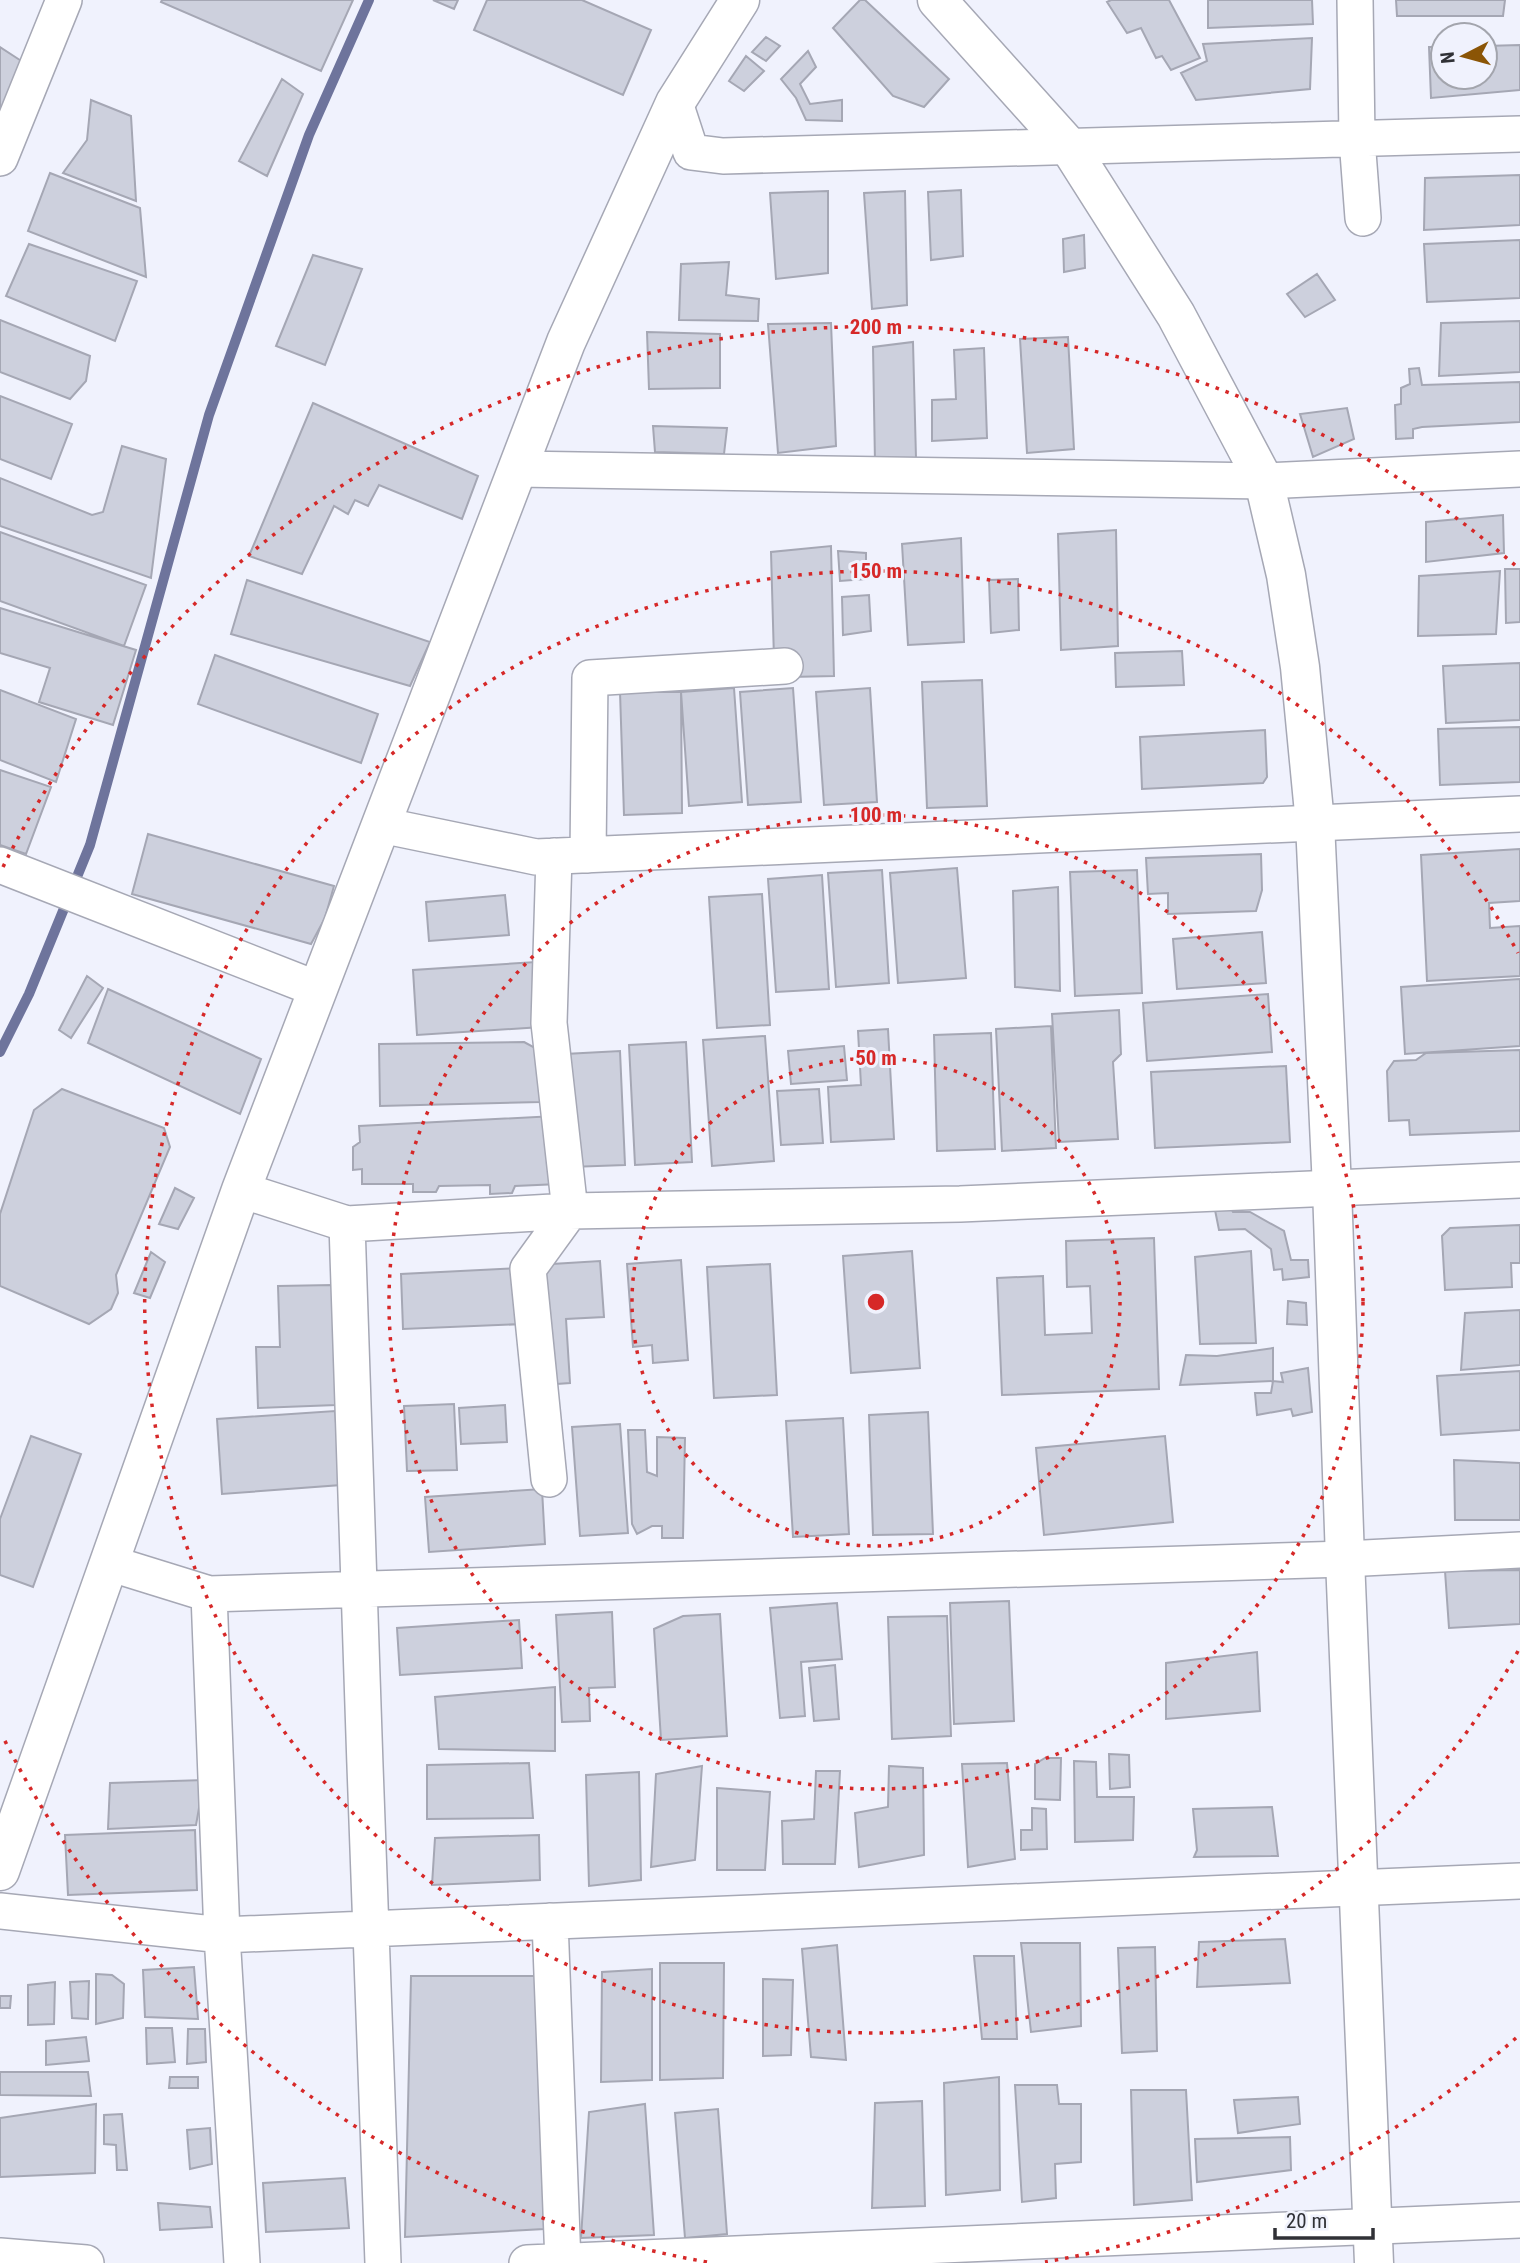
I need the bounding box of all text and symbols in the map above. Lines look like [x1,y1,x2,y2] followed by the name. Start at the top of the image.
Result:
[1429,21,1499,91] north arrow
[1436,51,1460,65] text: N
[850,315,902,339] text: 200 m
[850,559,902,583] text: 150 m
[850,803,902,827] text: 100 m
[855,1046,897,1070] text: 50 m
[864,1290,888,1314] centre of rings
[1275,2196,1373,2240] scale bar
[1286,2209,1327,2233] text: 20 m

